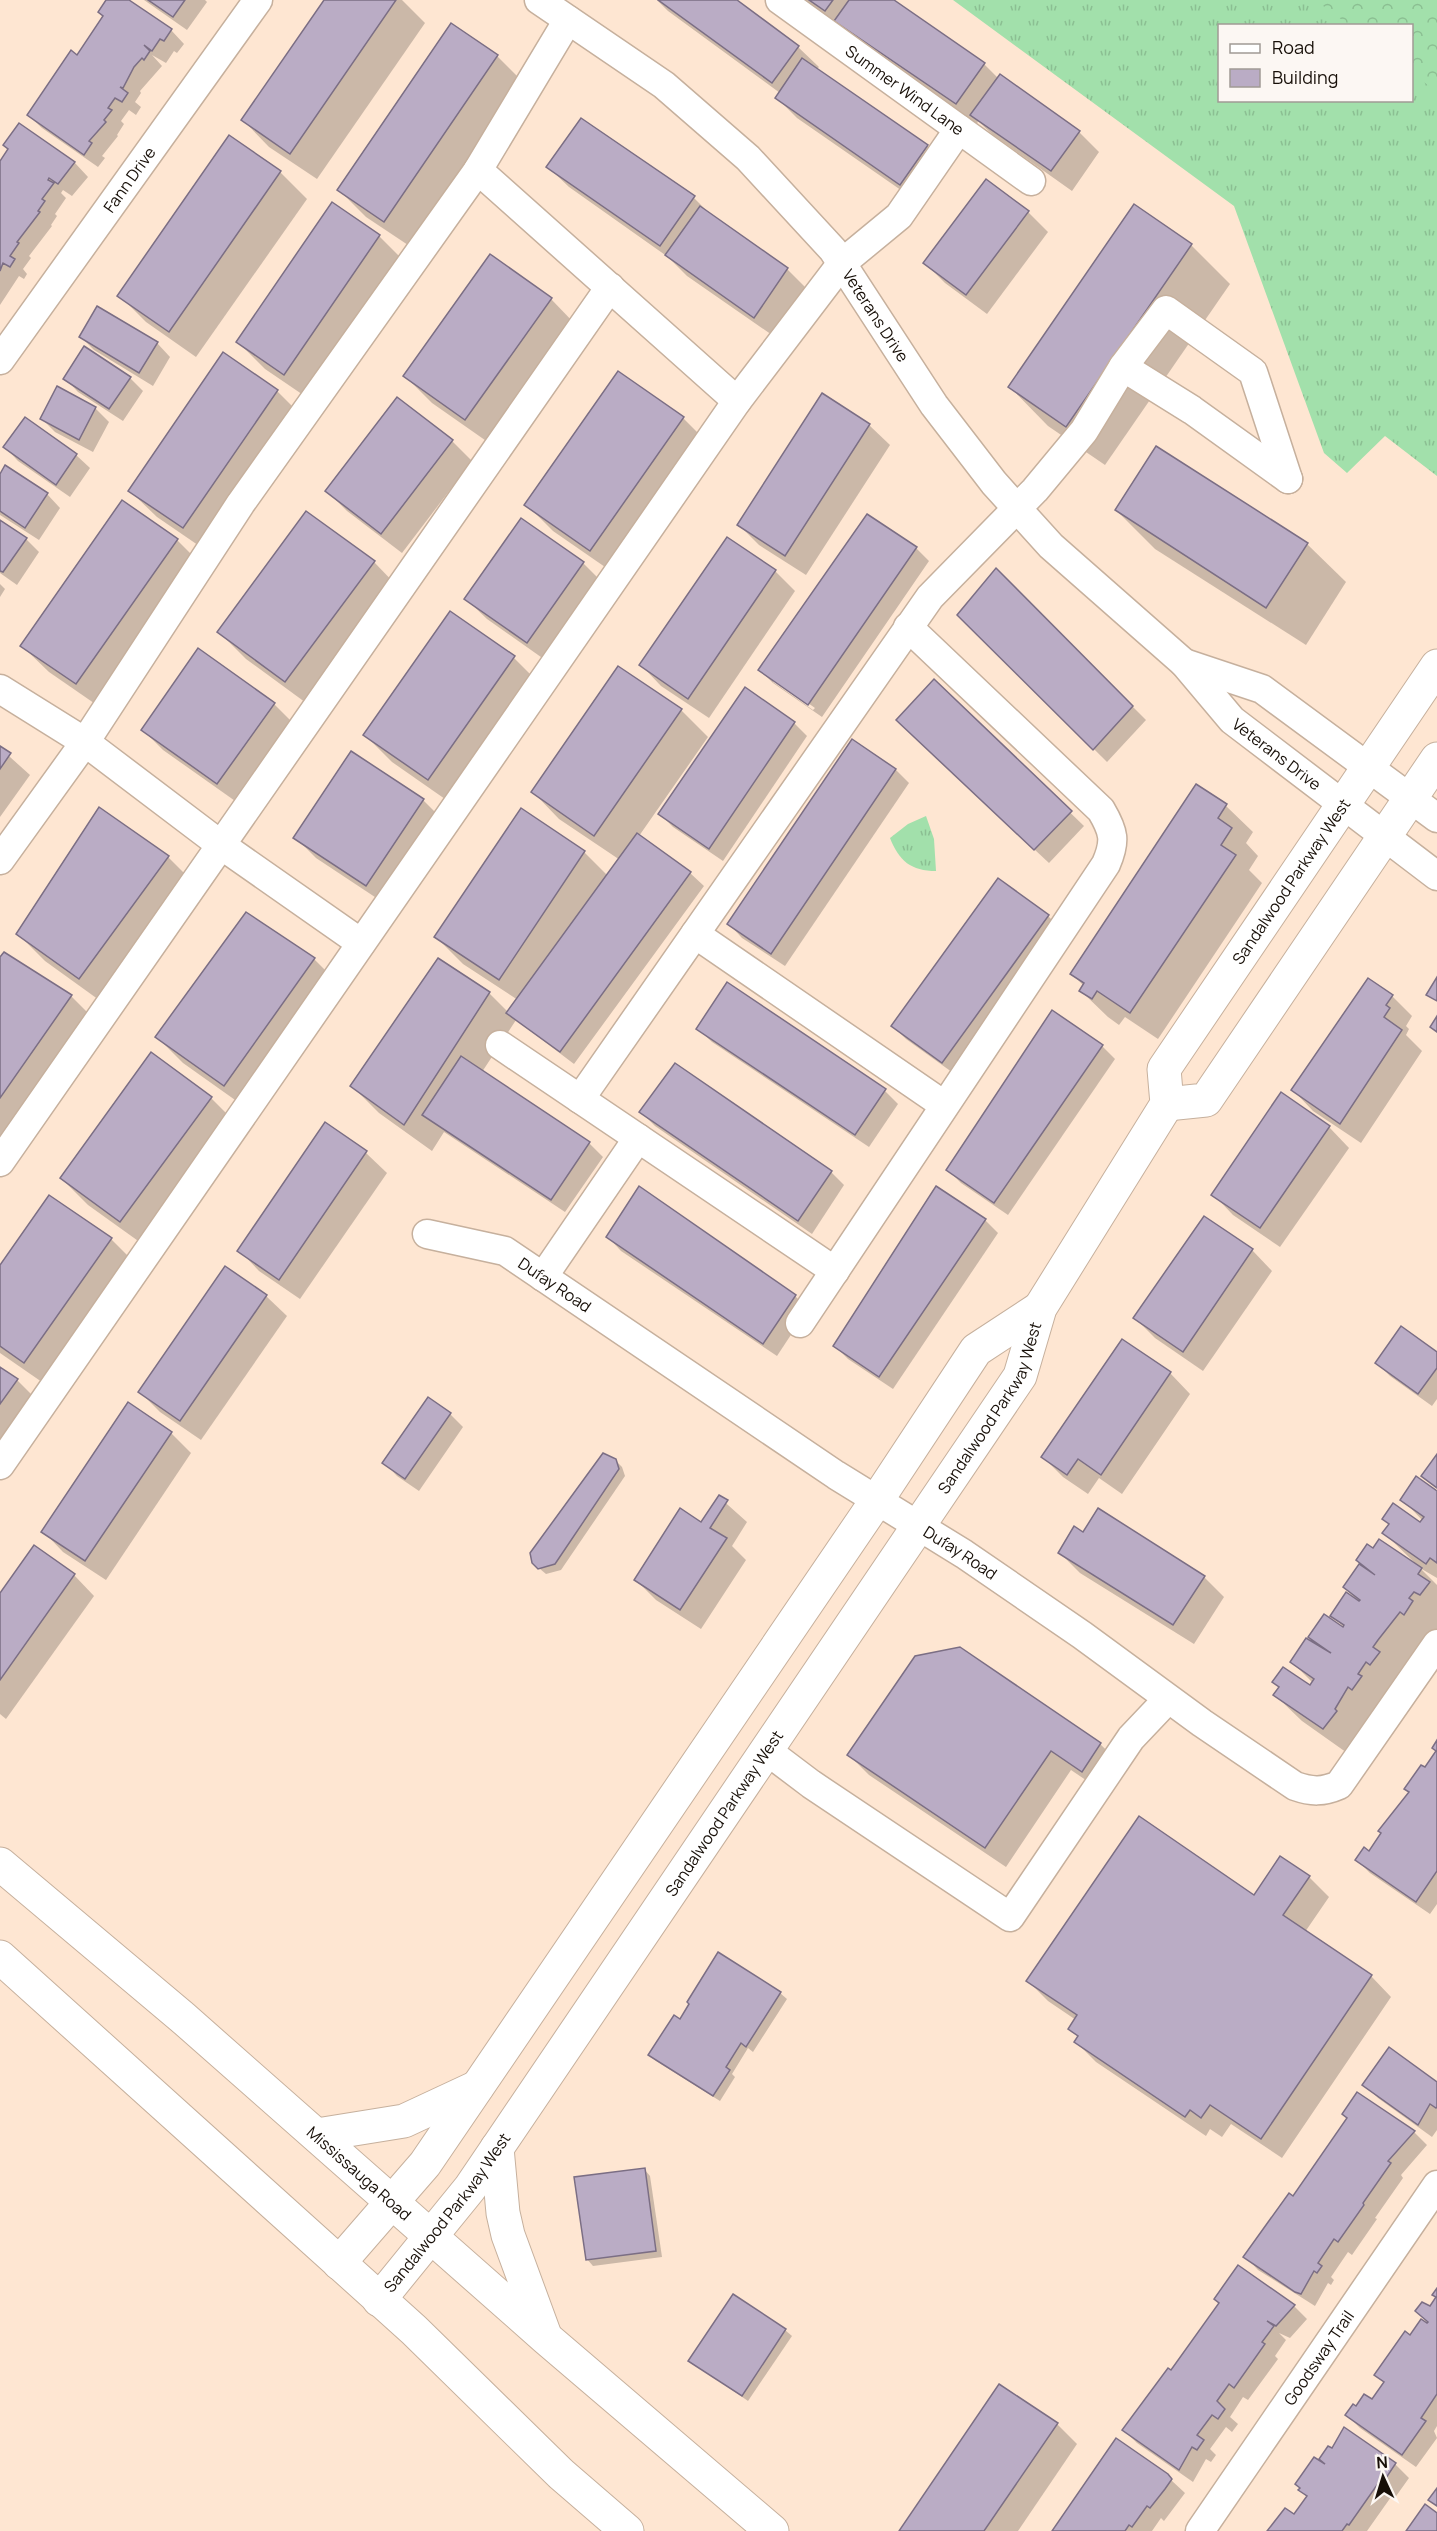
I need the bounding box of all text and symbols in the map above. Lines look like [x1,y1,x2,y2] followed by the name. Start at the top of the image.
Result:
[1218,24,1413,102] legend
[1272,35,1315,59] text: Road
[841,40,969,140] street label: Summer Wind Lane
[1272,65,1338,89] text: Building
[98,142,160,217] street label: Fann Drive
[837,265,914,366] street label: Veterans Drive
[1228,713,1326,795] street label: Veterans Drive
[1227,794,1355,969] street label: Sandalwood Parkway West
[514,1252,596,1317] street label: Dufay Road
[932,1319,1046,1498] street label: Sandalwood Parkway West
[919,1521,1002,1585] street label: Dufay Road
[660,1726,788,1900] street label: Sandalwood Parkway West
[302,2121,416,2225] street label: Mississauga Road
[379,2128,515,2297] street label: Sandalwood Parkway West
[1278,2306,1359,2409] street label: Goodsway Trail
[1353,2447,1413,2507] north arrow
[1375,2451,1388,2473] text: N

